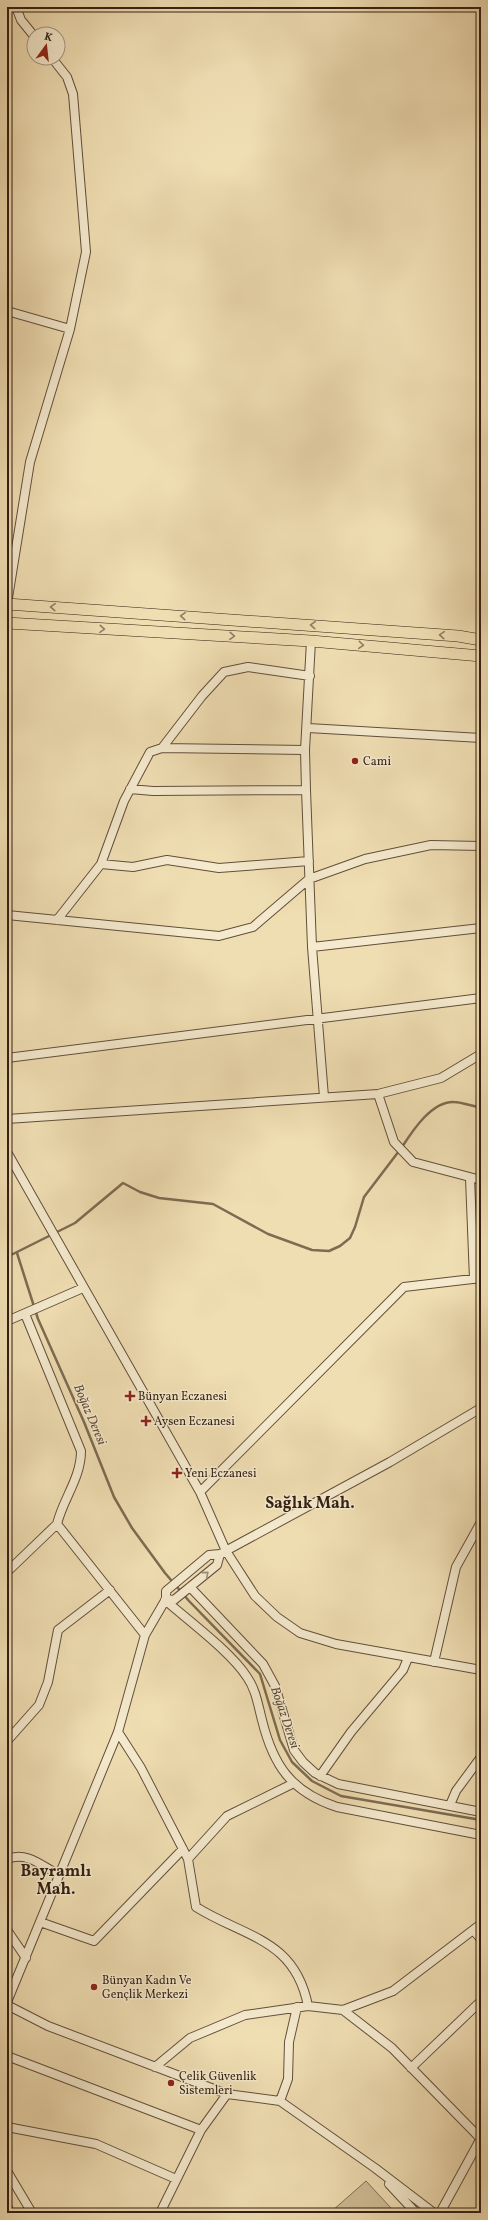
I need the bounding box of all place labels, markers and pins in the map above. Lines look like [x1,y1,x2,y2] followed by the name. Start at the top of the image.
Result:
[363,754,391,770] place label: Cami
[350,756,360,766] marker: Cami
[138,1389,228,1405] place label: Bünyan Eczanesi
[125,1391,135,1401] marker: Bünyan Eczanesi
[154,1414,235,1430] place label: Aysen Eczanesi
[141,1416,151,1426] marker: Aysen Eczanesi
[185,1466,257,1482] place label: Yeni Eczanesi
[172,1468,182,1478] marker: Yeni Eczanesi
[102,1973,192,2003] place label: Bünyan Kadın Ve Gençlik Merkezi
[89,1982,99,1992] marker: Bünyan Kadın Ve Gençlik Merkezi
[179,2069,257,2099] place label: Çelik Güvenlik Sistemleri
[166,2078,176,2088] marker: Çelik Güvenlik Sistemleri

